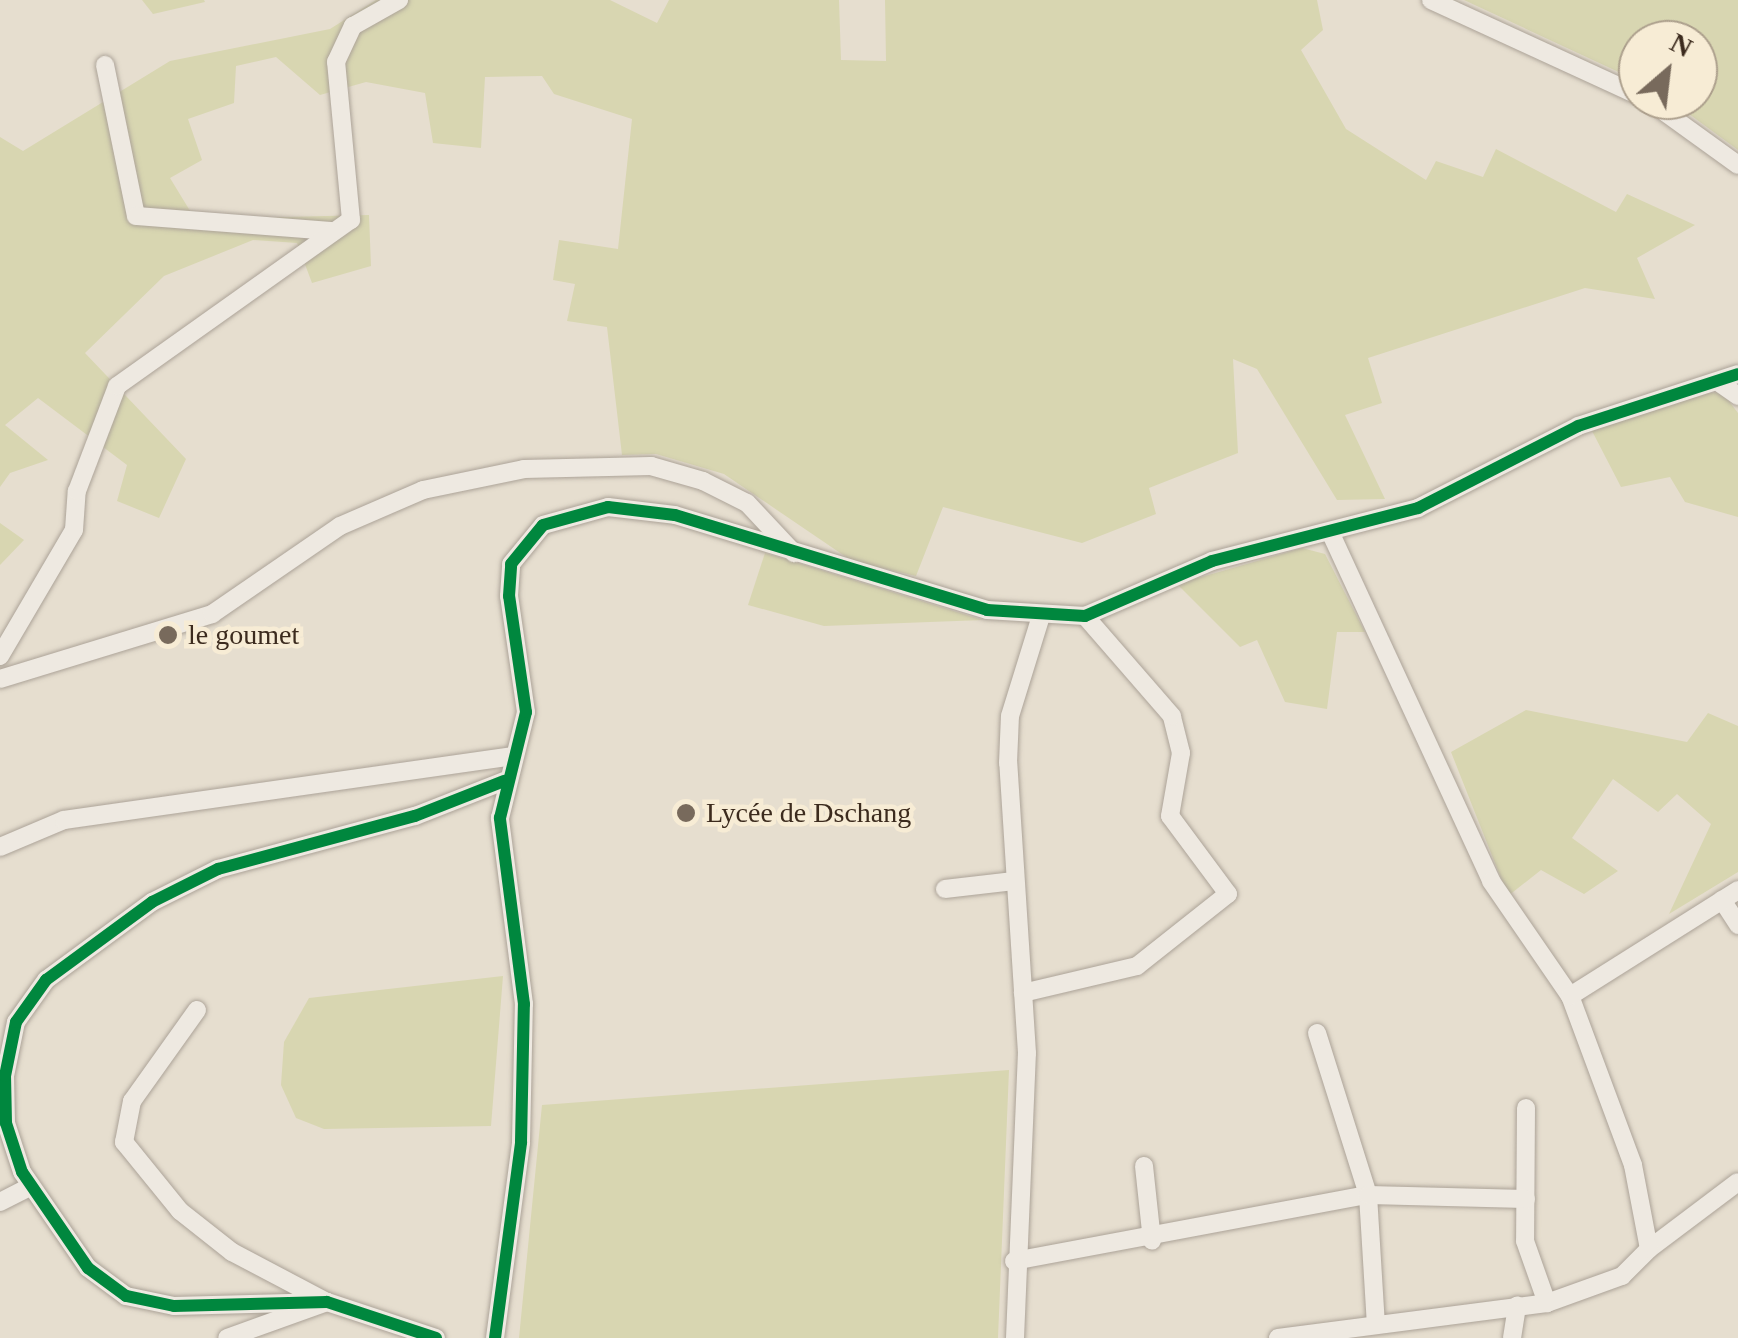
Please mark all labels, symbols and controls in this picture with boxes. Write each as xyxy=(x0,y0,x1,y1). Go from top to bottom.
north arrow xyxy=(1618,20,1718,120)
text: N xyxy=(1665,26,1698,63)
place label: le goumet xyxy=(188,618,299,652)
marker: le goumet xyxy=(157,624,179,646)
place label: Lycée de Dschang xyxy=(706,796,911,830)
marker: Lycée de Dschang xyxy=(675,802,697,824)

